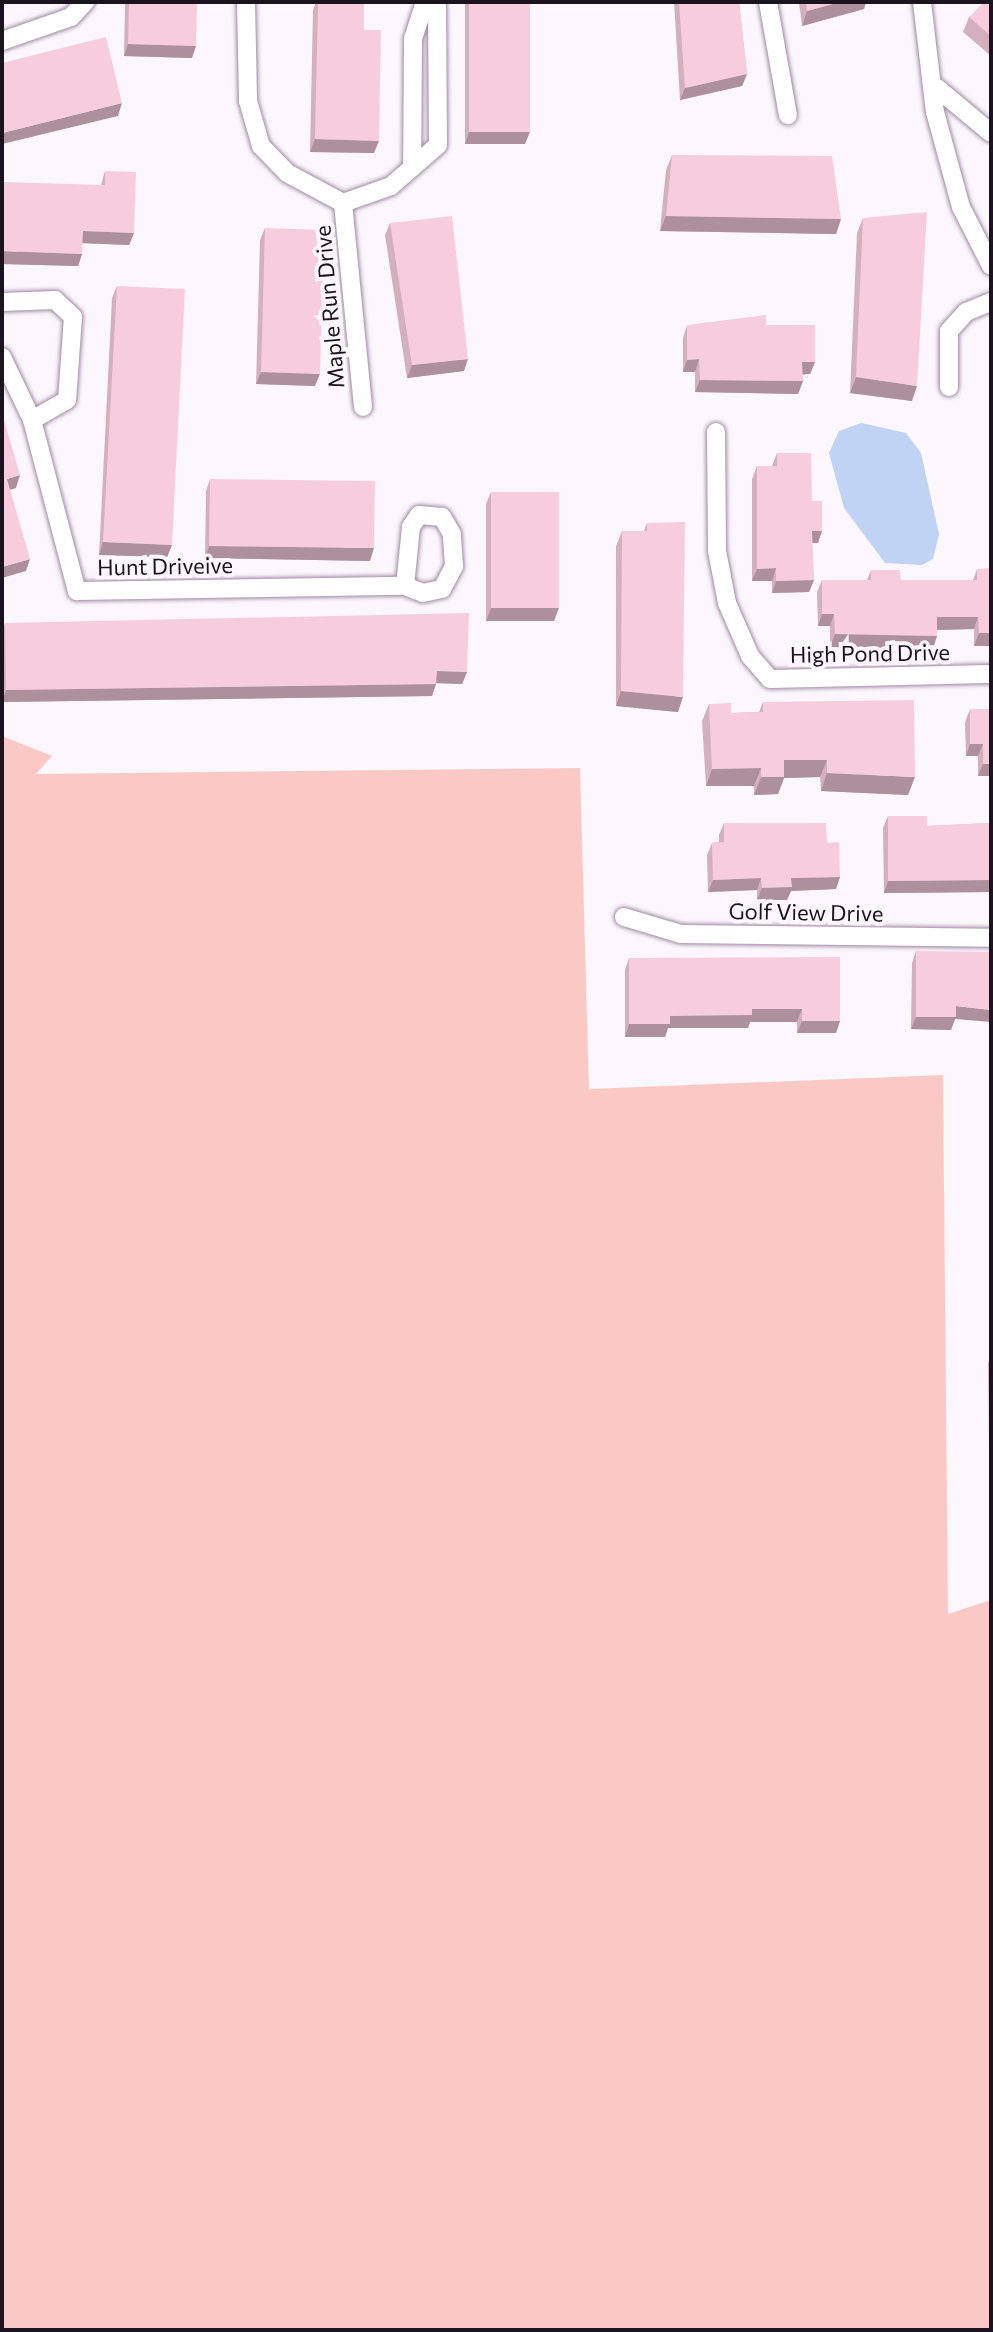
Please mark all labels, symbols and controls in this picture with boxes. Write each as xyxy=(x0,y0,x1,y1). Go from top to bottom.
street label: Maple Run Drive xyxy=(309,224,349,390)
street label: Hunt Driveive xyxy=(97,552,233,580)
street label: High Pond Drive xyxy=(790,638,950,668)
street label: Golf View Drive xyxy=(728,897,884,927)

